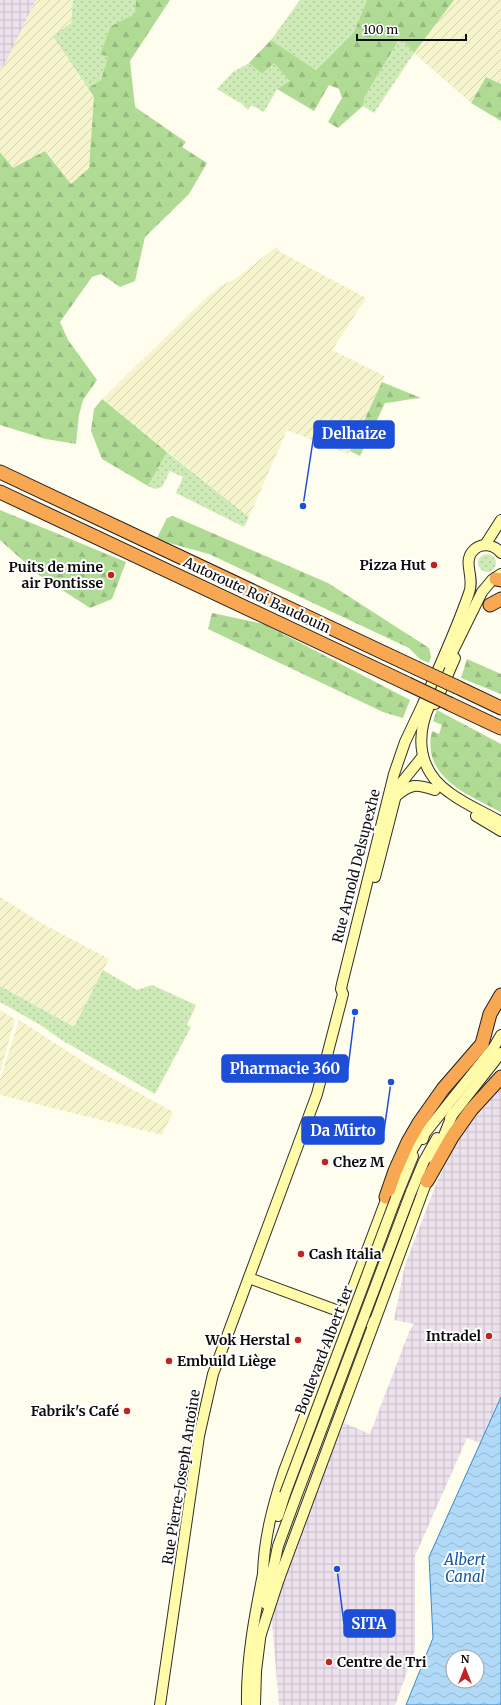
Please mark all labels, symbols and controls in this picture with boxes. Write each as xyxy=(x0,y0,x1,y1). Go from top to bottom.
scale bar xyxy=(357,16,466,42)
text: 100 m xyxy=(363,22,398,37)
callout: Delhaize xyxy=(314,421,394,448)
text: Delhaize xyxy=(322,424,386,443)
street label: Autoroute Roi Baudouin xyxy=(180,552,334,637)
place label: Pizza Hut xyxy=(359,556,426,574)
place label: Puits de mine air Pontisse xyxy=(9,558,103,592)
marker: Pizza Hut xyxy=(429,560,439,570)
marker: Puits de mine air Pontisse xyxy=(106,570,116,580)
street label: Rue Arnold Delsupexhe xyxy=(328,787,384,945)
callout: Pharmacie 360 xyxy=(222,1055,348,1082)
text: Pharmacie 360 xyxy=(230,1059,340,1078)
callout: Da Mirto xyxy=(302,1117,384,1144)
text: Da Mirto xyxy=(310,1121,376,1140)
place label: Chez M xyxy=(333,1153,385,1171)
marker: Chez M xyxy=(320,1157,330,1167)
place label: Cash Italia xyxy=(309,1245,382,1263)
marker: Cash Italia xyxy=(296,1249,306,1259)
street label: Boulevard Albert 1er xyxy=(291,1283,357,1417)
place label: Intradel xyxy=(426,1327,481,1345)
place label: Wok Herstal xyxy=(204,1331,290,1349)
marker: Intradel xyxy=(484,1331,494,1341)
marker: Wok Herstal xyxy=(293,1335,303,1345)
place label: Embuild Liège xyxy=(177,1352,277,1370)
marker: Embuild Liège xyxy=(164,1356,174,1366)
street label: Rue Pierre-Joseph Antoine xyxy=(158,1388,204,1566)
place label: Fabrik's Café xyxy=(31,1402,119,1420)
marker: Fabrik's Café xyxy=(122,1406,132,1416)
water label: Albert Canal xyxy=(443,1550,487,1586)
callout: SITA xyxy=(344,1610,395,1637)
text: SITA xyxy=(351,1614,387,1633)
north arrow xyxy=(445,1649,485,1689)
text: N xyxy=(461,1652,470,1666)
place label: Centre de Tri xyxy=(337,1653,427,1671)
marker: Centre de Tri xyxy=(324,1657,334,1667)

